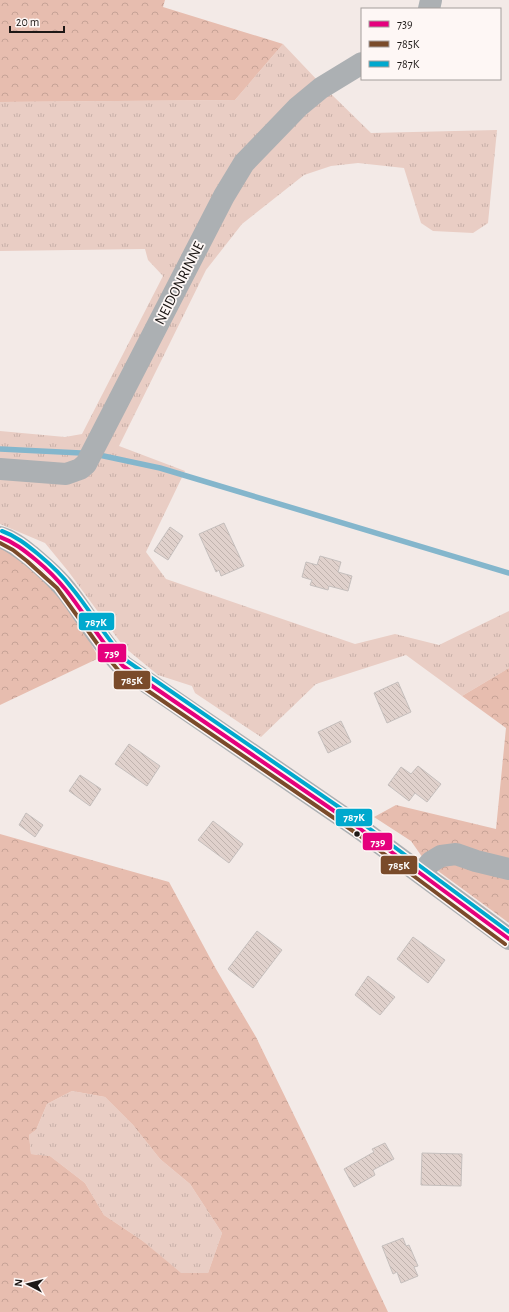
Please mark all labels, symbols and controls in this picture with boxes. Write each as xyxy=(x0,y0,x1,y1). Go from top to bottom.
scale bar xyxy=(10,8,64,34)
legend xyxy=(361,8,501,80)
text: 20 m xyxy=(16,16,39,28)
text: 739 xyxy=(397,18,413,30)
text: 785K xyxy=(397,38,420,50)
text: 787K xyxy=(397,58,420,70)
street label: NEIDONRINNE xyxy=(152,239,207,327)
line badge: 787K xyxy=(78,612,115,631)
text: 787K xyxy=(85,617,107,628)
line badge: 739 xyxy=(97,643,127,663)
text: 739 xyxy=(105,648,119,659)
line badge: 785K xyxy=(113,670,151,690)
text: 785K xyxy=(121,675,143,686)
line badge: 787K xyxy=(335,808,373,827)
text: 787K xyxy=(343,812,365,823)
unlabelled marker xyxy=(352,829,362,839)
line badge: 739 xyxy=(362,832,393,851)
text: 739 xyxy=(371,837,385,848)
line badge: 785K xyxy=(380,855,418,875)
text: 785K xyxy=(388,860,410,871)
north arrow xyxy=(8,1264,48,1304)
text: N xyxy=(13,1278,24,1287)

